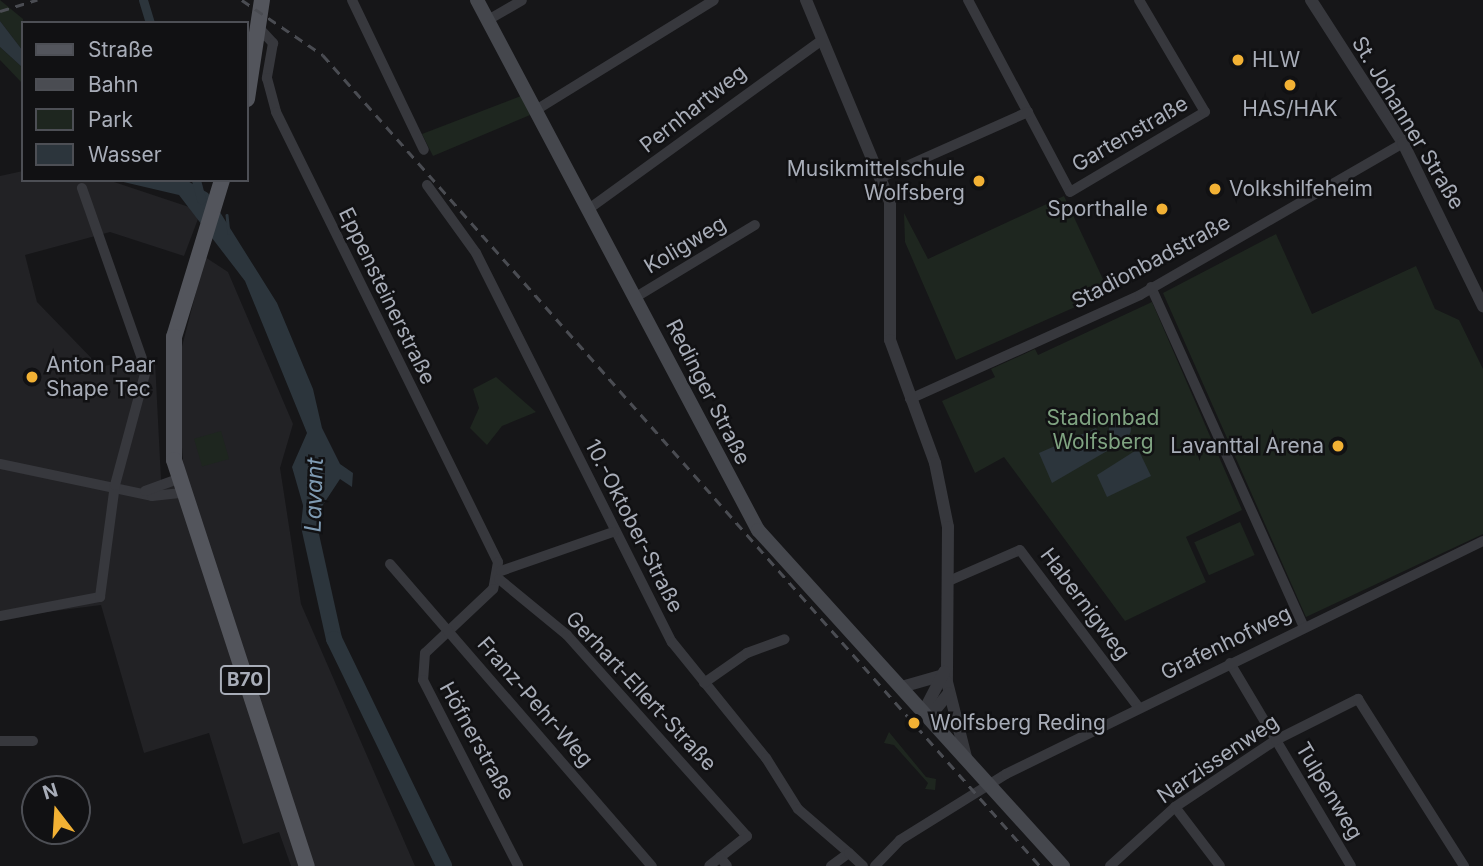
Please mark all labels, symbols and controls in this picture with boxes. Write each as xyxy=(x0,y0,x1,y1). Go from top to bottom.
legend xyxy=(21,21,248,182)
street label: St. Johanner Straße xyxy=(1346,32,1470,214)
text: Straße xyxy=(88,37,153,62)
place label: HLW xyxy=(1252,47,1300,73)
marker: HLW xyxy=(1230,52,1246,68)
street label: Pernhartweg xyxy=(635,60,751,158)
text: Bahn xyxy=(88,72,138,97)
marker: HAS/HAK xyxy=(1282,77,1298,93)
street label: Gartenstraße xyxy=(1067,91,1193,177)
place label: HAS/HAK xyxy=(1242,96,1338,122)
text: Park xyxy=(88,107,133,132)
text: Wasser xyxy=(88,142,162,167)
place label: Musikmittelschule Wolfsberg xyxy=(787,156,965,206)
marker: Musikmittelschule Wolfsberg xyxy=(971,173,987,189)
place label: Volkshilfeheim xyxy=(1229,176,1373,202)
marker: Volkshilfeheim xyxy=(1207,181,1223,197)
place label: Sporthalle xyxy=(1047,196,1148,222)
marker: Sporthalle xyxy=(1154,201,1170,217)
street label: Eppensteinerstraße xyxy=(333,204,441,388)
street label: Stadionbadstraße xyxy=(1068,210,1234,314)
street label: Koligweg xyxy=(640,211,730,279)
street label: Redinger Straße xyxy=(660,315,756,469)
place label: Anton Paar Shape Tec xyxy=(46,352,155,402)
marker: Anton Paar Shape Tec xyxy=(24,369,40,385)
park label: Stadionbad Wolfsberg xyxy=(1047,405,1159,455)
place label: Lavanttal Arena xyxy=(1170,433,1324,459)
street label: 10.-Oktober-Straße xyxy=(579,435,689,617)
marker: Lavanttal Arena xyxy=(1330,438,1346,454)
water label: Lavant xyxy=(299,457,329,533)
street label: Habernigweg xyxy=(1035,543,1135,665)
street label: Grafenhofweg xyxy=(1157,601,1295,685)
street label: Gerhart-Ellert-Straße xyxy=(560,606,722,776)
street label: Franz-Pehr-Weg xyxy=(472,632,598,772)
road number: B70 xyxy=(219,664,271,695)
street label: Höfnerstraße xyxy=(434,677,520,805)
street label: Narzissenweg xyxy=(1153,709,1283,809)
place label: Wolfsberg Reding xyxy=(930,710,1106,736)
marker: Wolfsberg Reding xyxy=(904,713,924,733)
street label: Tulpenweg xyxy=(1290,738,1368,844)
north arrow xyxy=(21,775,91,845)
text: N xyxy=(40,778,61,804)

